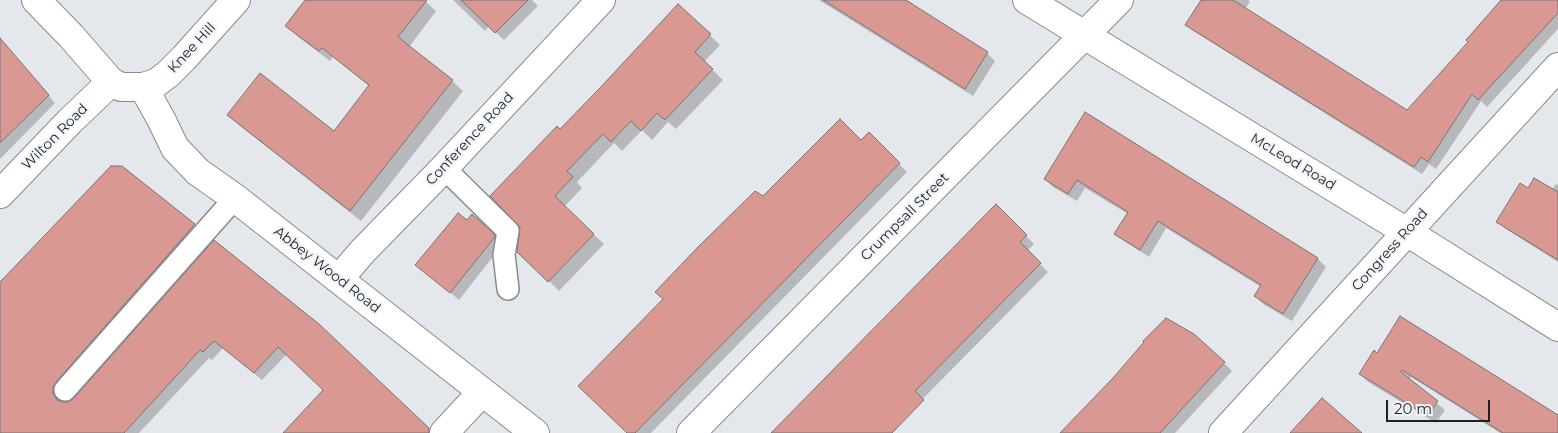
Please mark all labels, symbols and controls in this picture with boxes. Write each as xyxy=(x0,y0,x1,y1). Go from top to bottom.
street label: Knee Hill xyxy=(165,19,219,77)
street label: Conference Road xyxy=(423,89,517,189)
street label: Wilton Road xyxy=(18,100,92,174)
street label: McLeod Road xyxy=(1247,130,1339,194)
street label: Crumpsall Street xyxy=(857,169,953,265)
street label: Congress Road xyxy=(1349,205,1431,295)
street label: Abbey Wood Road xyxy=(270,223,384,317)
scale bar xyxy=(1388,390,1492,422)
text: 20 m xyxy=(1394,399,1432,418)

